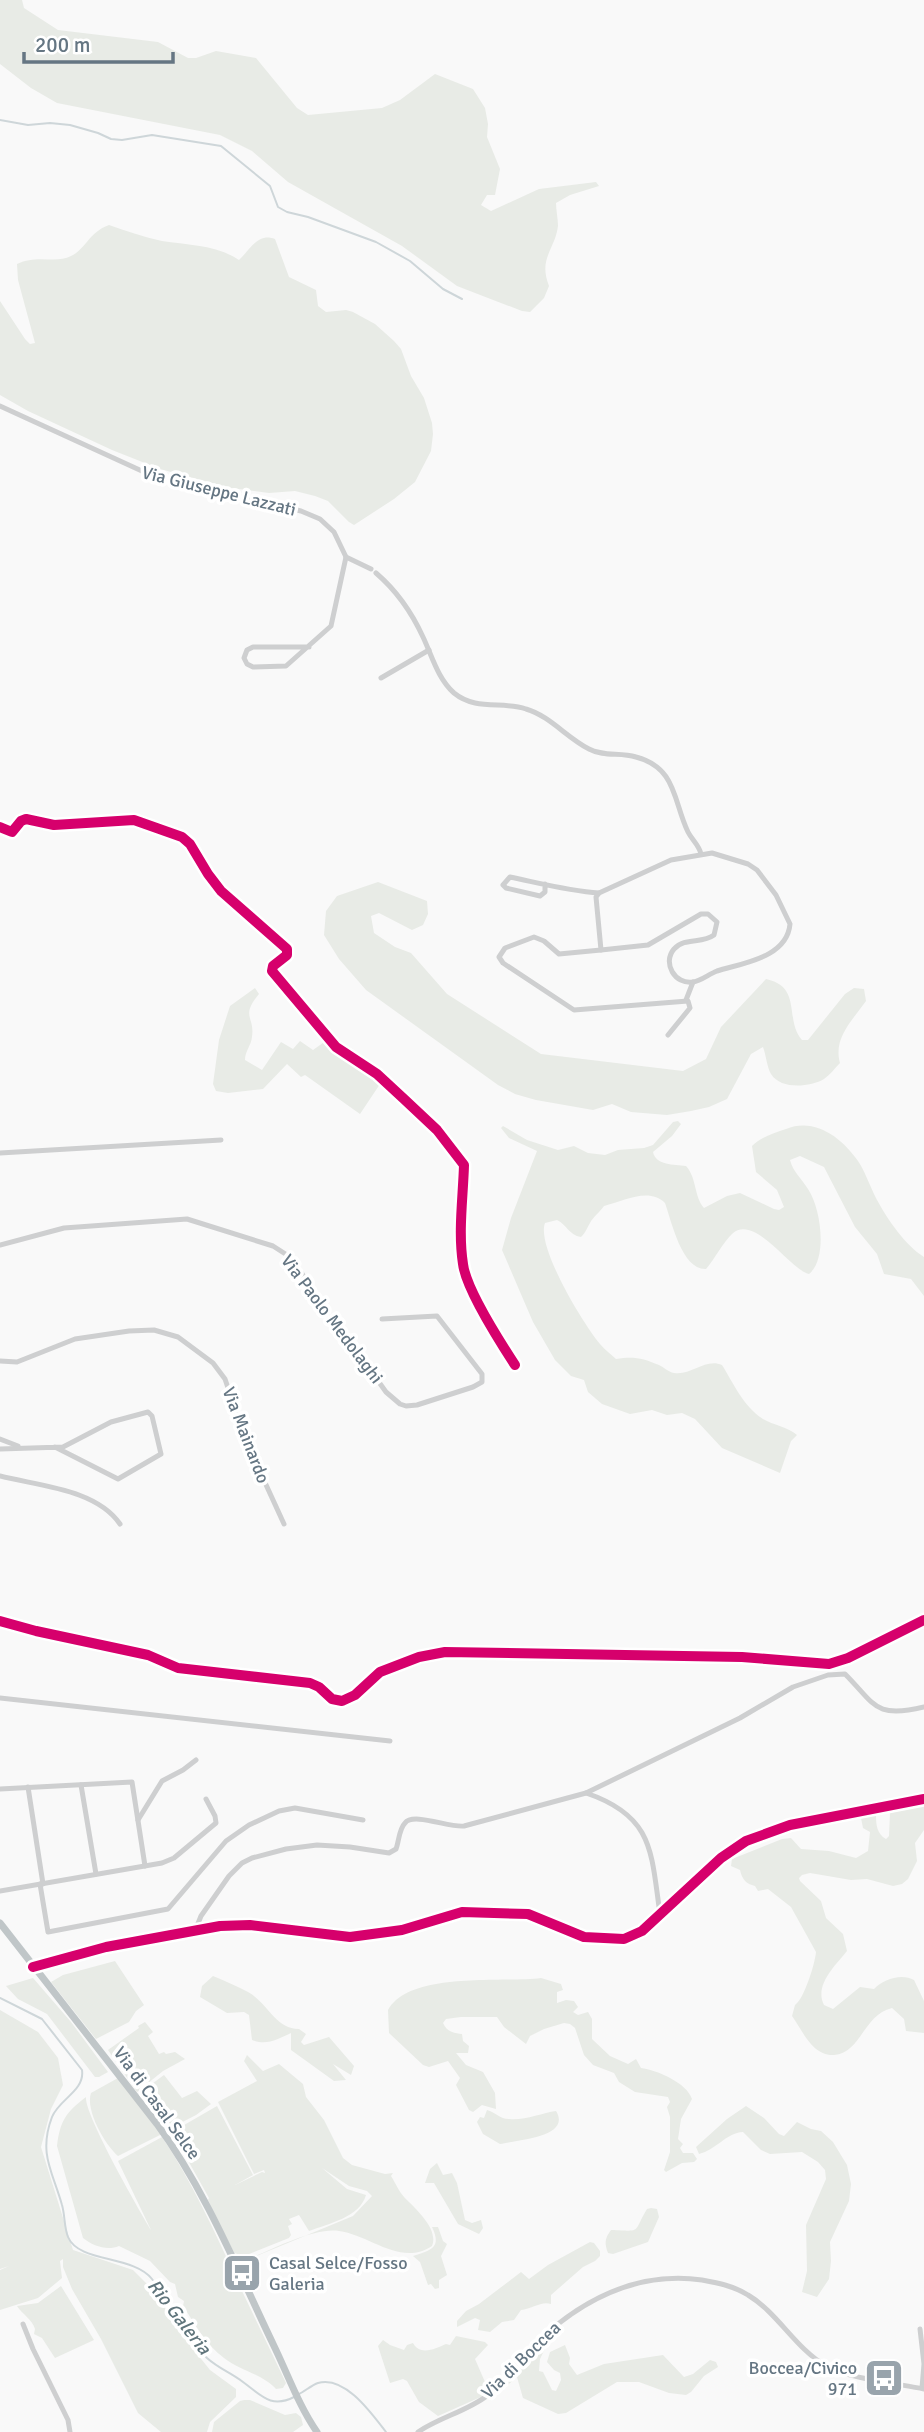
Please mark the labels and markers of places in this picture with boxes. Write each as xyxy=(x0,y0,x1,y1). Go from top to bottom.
bus stop icon: Casal Selce/Fosso Galeria xyxy=(221,2252,263,2294)
place label: Casal Selce/Fosso Galeria xyxy=(269,2252,408,2295)
place label: Boccea/Civico 971 xyxy=(749,2357,857,2400)
bus stop icon: Boccea/Civico 971 xyxy=(863,2357,905,2399)

